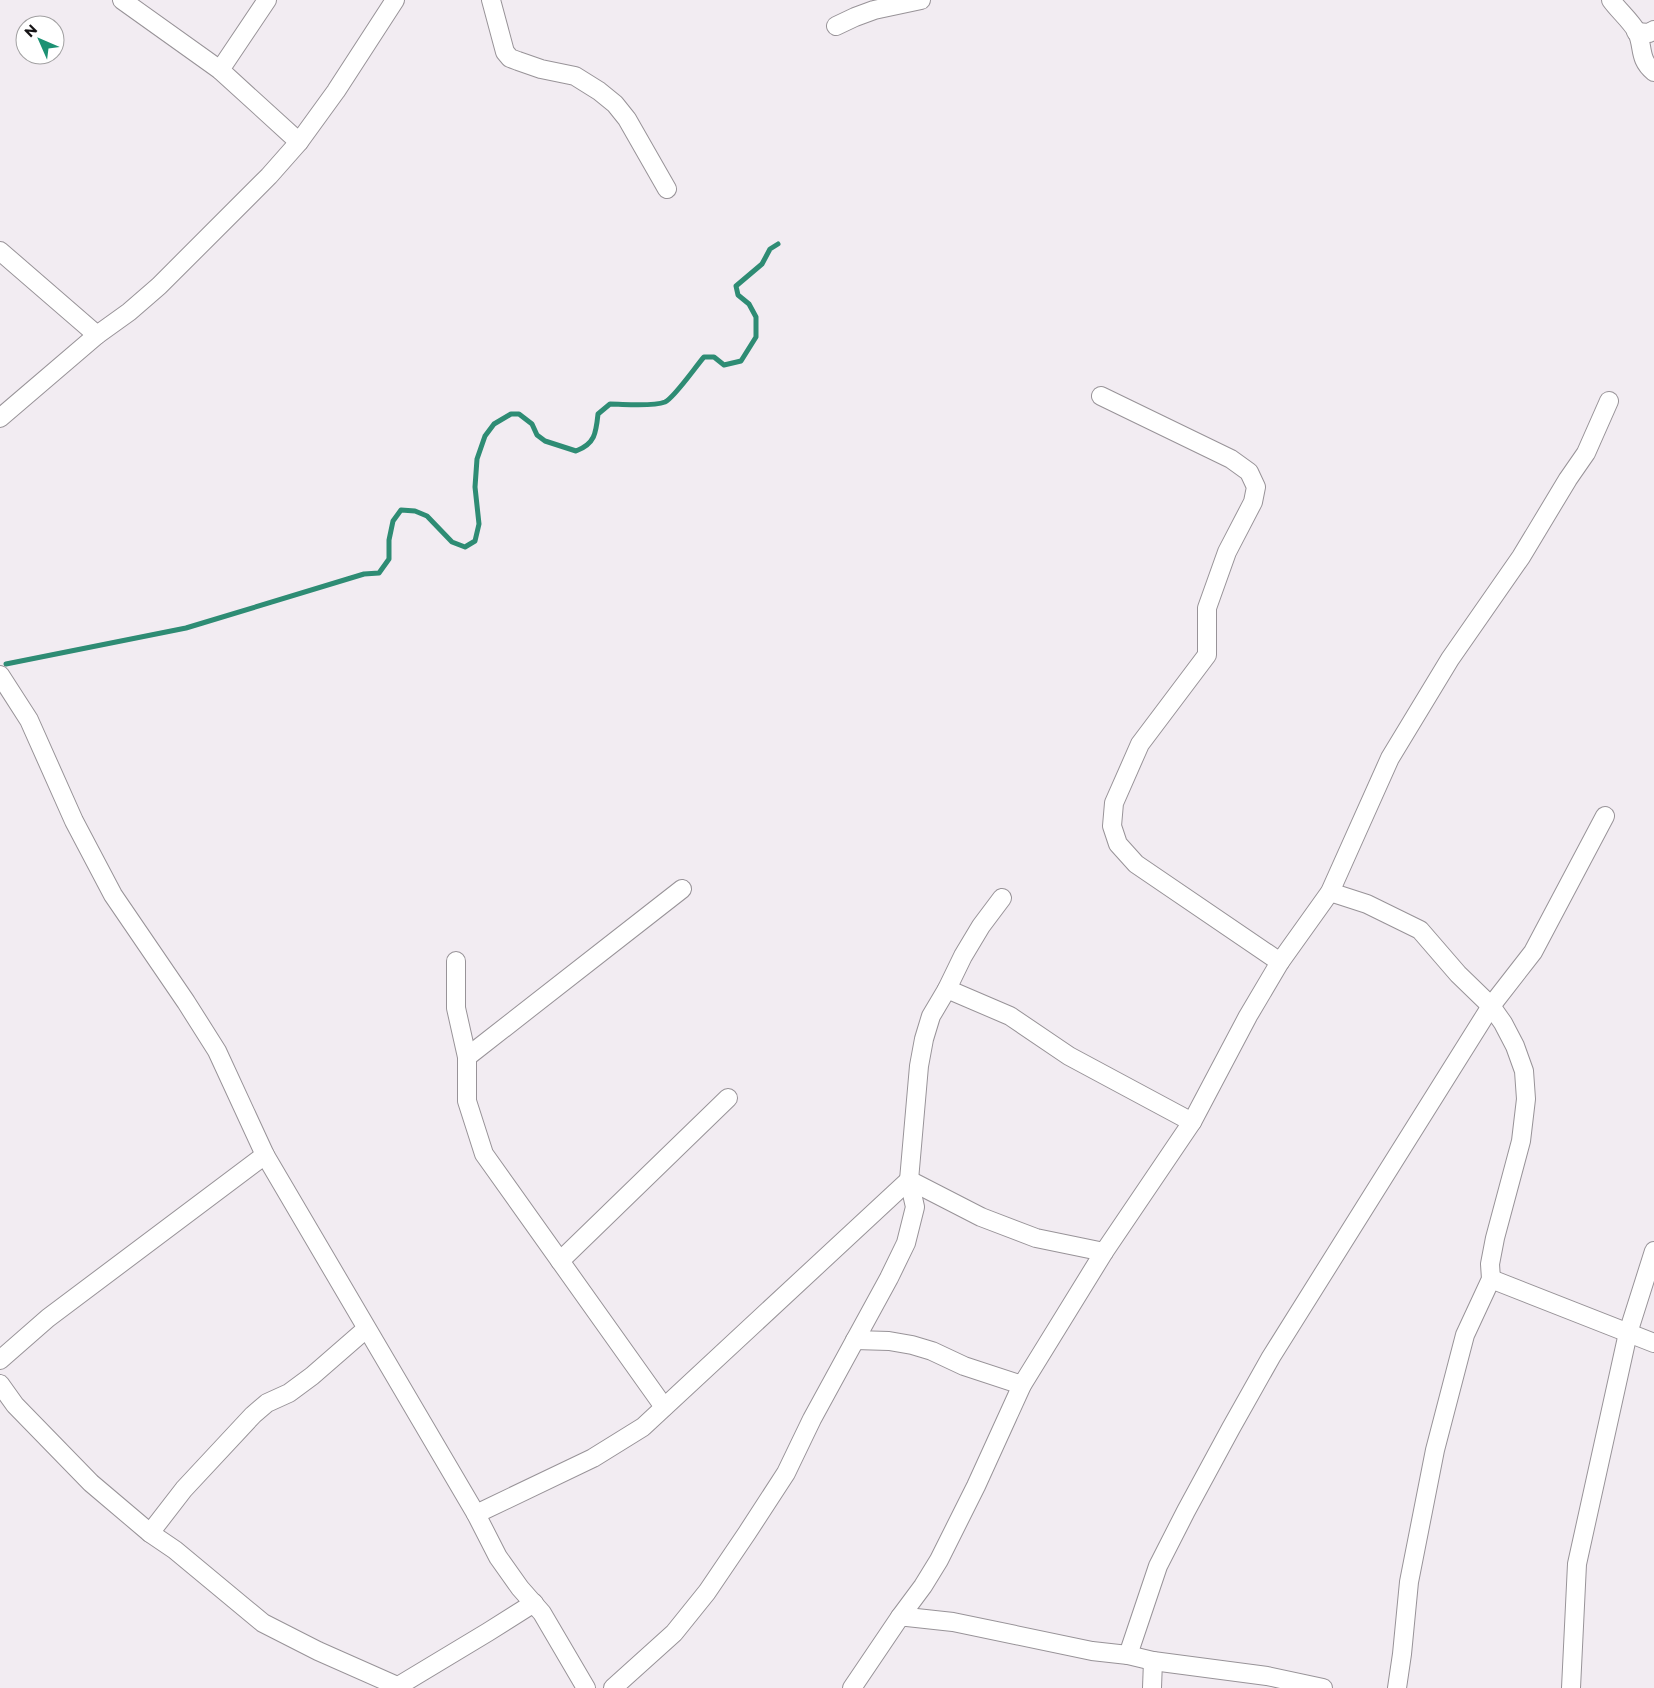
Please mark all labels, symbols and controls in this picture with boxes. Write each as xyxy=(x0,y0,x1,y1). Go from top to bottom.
north arrow xyxy=(15,15,65,65)
text: N xyxy=(20,20,41,41)

